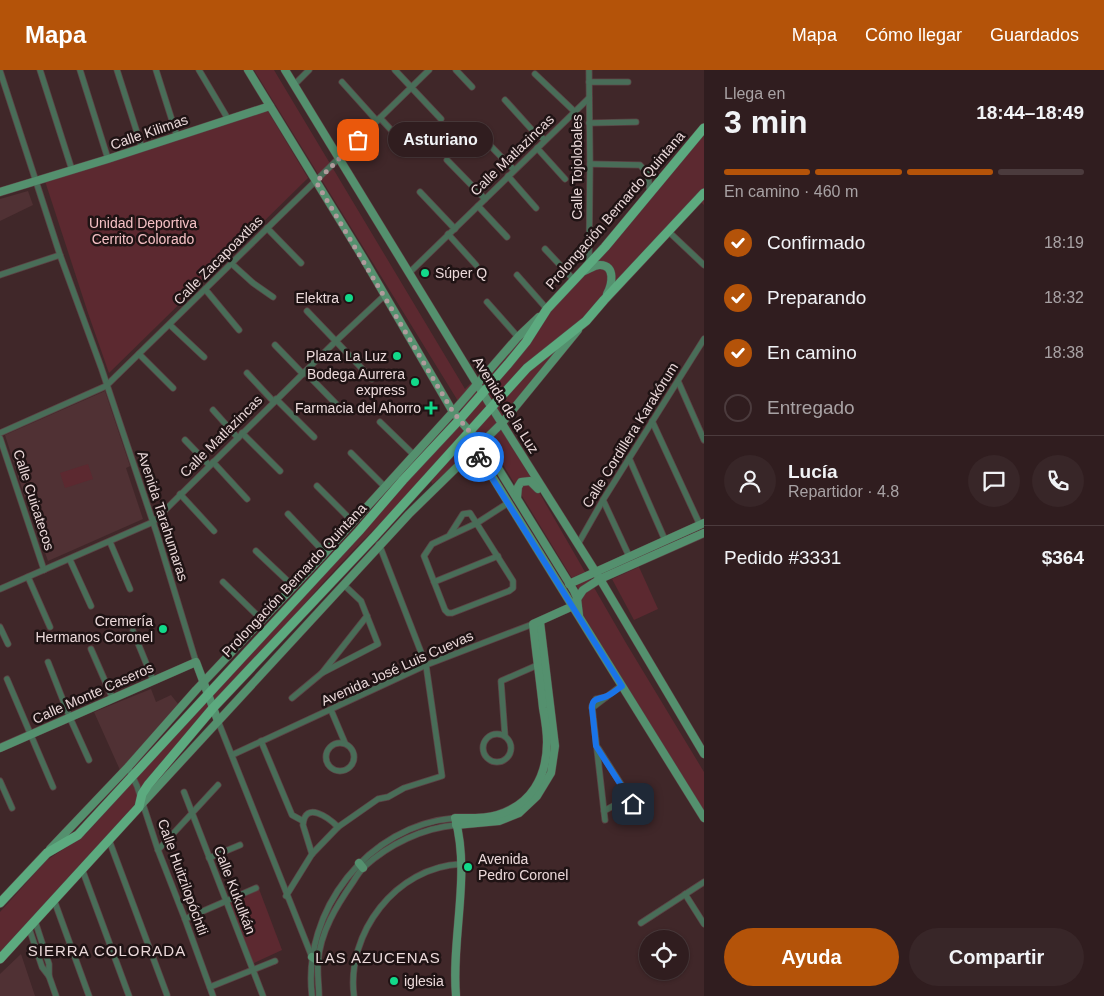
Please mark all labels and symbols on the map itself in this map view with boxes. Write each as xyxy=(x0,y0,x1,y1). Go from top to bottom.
street label: Calle Kilimas xyxy=(108,111,190,153)
street label: Calle Matlazincas xyxy=(467,111,557,199)
street label: Calle Tojolobales xyxy=(569,114,585,220)
pin xyxy=(337,119,379,161)
callout: Asturiano xyxy=(388,122,493,158)
street label: Prolongación Bernardo Quintana xyxy=(542,128,688,292)
street label: Calle Zacapoaxtlas xyxy=(170,212,266,308)
park label: Unidad Deportiva Cerrito Colorado xyxy=(89,215,197,247)
place label: Súper Q xyxy=(435,265,487,281)
marker: Súper Q xyxy=(419,267,431,279)
place label: Elektra xyxy=(295,290,339,306)
marker: Elektra xyxy=(343,292,355,304)
place label: Plaza La Luz xyxy=(306,348,387,364)
marker: Plaza La Luz xyxy=(391,350,403,362)
street label: Avenida de la Luz xyxy=(470,354,542,456)
street label: Calle Cordillera Karakórum xyxy=(579,359,681,511)
place label: Bodega Aurrera express xyxy=(307,366,405,398)
marker: Bodega Aurrera express xyxy=(409,376,421,388)
street label: Calle Matlazincas xyxy=(177,392,265,480)
place label: Farmacia del Ahorro xyxy=(295,400,421,416)
marker: Farmacia del Ahorro xyxy=(425,402,437,414)
courier xyxy=(454,432,504,482)
street label: Calle Cuicatecos xyxy=(10,448,58,552)
street label: Avenida Tarahumaras xyxy=(134,449,192,583)
street label: Prolongación Bernardo Quintana xyxy=(219,500,370,660)
place label: Cremería Hermanos Coronel xyxy=(36,613,153,645)
marker: Cremería Hermanos Coronel xyxy=(157,623,169,635)
street label: Avenida José Luis Cuevas xyxy=(318,627,476,709)
street label: Calle Monte Caseros xyxy=(30,659,156,727)
pin xyxy=(612,783,654,825)
street label: Calle Huitzilopóchtli xyxy=(155,817,211,937)
street label: Calle Kukulkán xyxy=(211,844,259,936)
place label: Avenida Pedro Coronel xyxy=(478,851,568,883)
marker: Avenida Pedro Coronel xyxy=(462,861,474,873)
district label: SIERRA COLORADA xyxy=(28,942,186,959)
district label: LAS AZUCENAS xyxy=(315,949,441,966)
place label: iglesia xyxy=(404,973,444,989)
marker: iglesia xyxy=(388,975,400,987)

